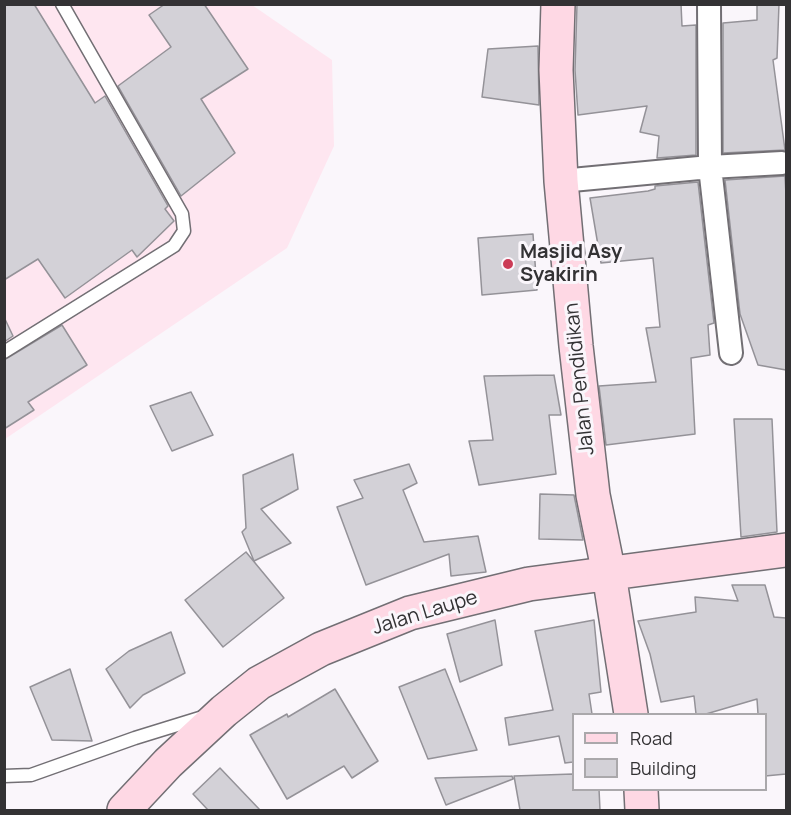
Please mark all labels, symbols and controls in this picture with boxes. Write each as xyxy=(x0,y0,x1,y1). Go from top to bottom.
place label: Masjid Asy Syakirin xyxy=(520,240,622,287)
marker: Masjid Asy Syakirin xyxy=(501,257,515,271)
street label: Jalan Pendidikan xyxy=(560,302,600,456)
street label: Jalan Laupe xyxy=(369,586,481,640)
legend xyxy=(572,713,767,791)
text: Road xyxy=(630,726,673,750)
text: Building xyxy=(630,756,696,780)

